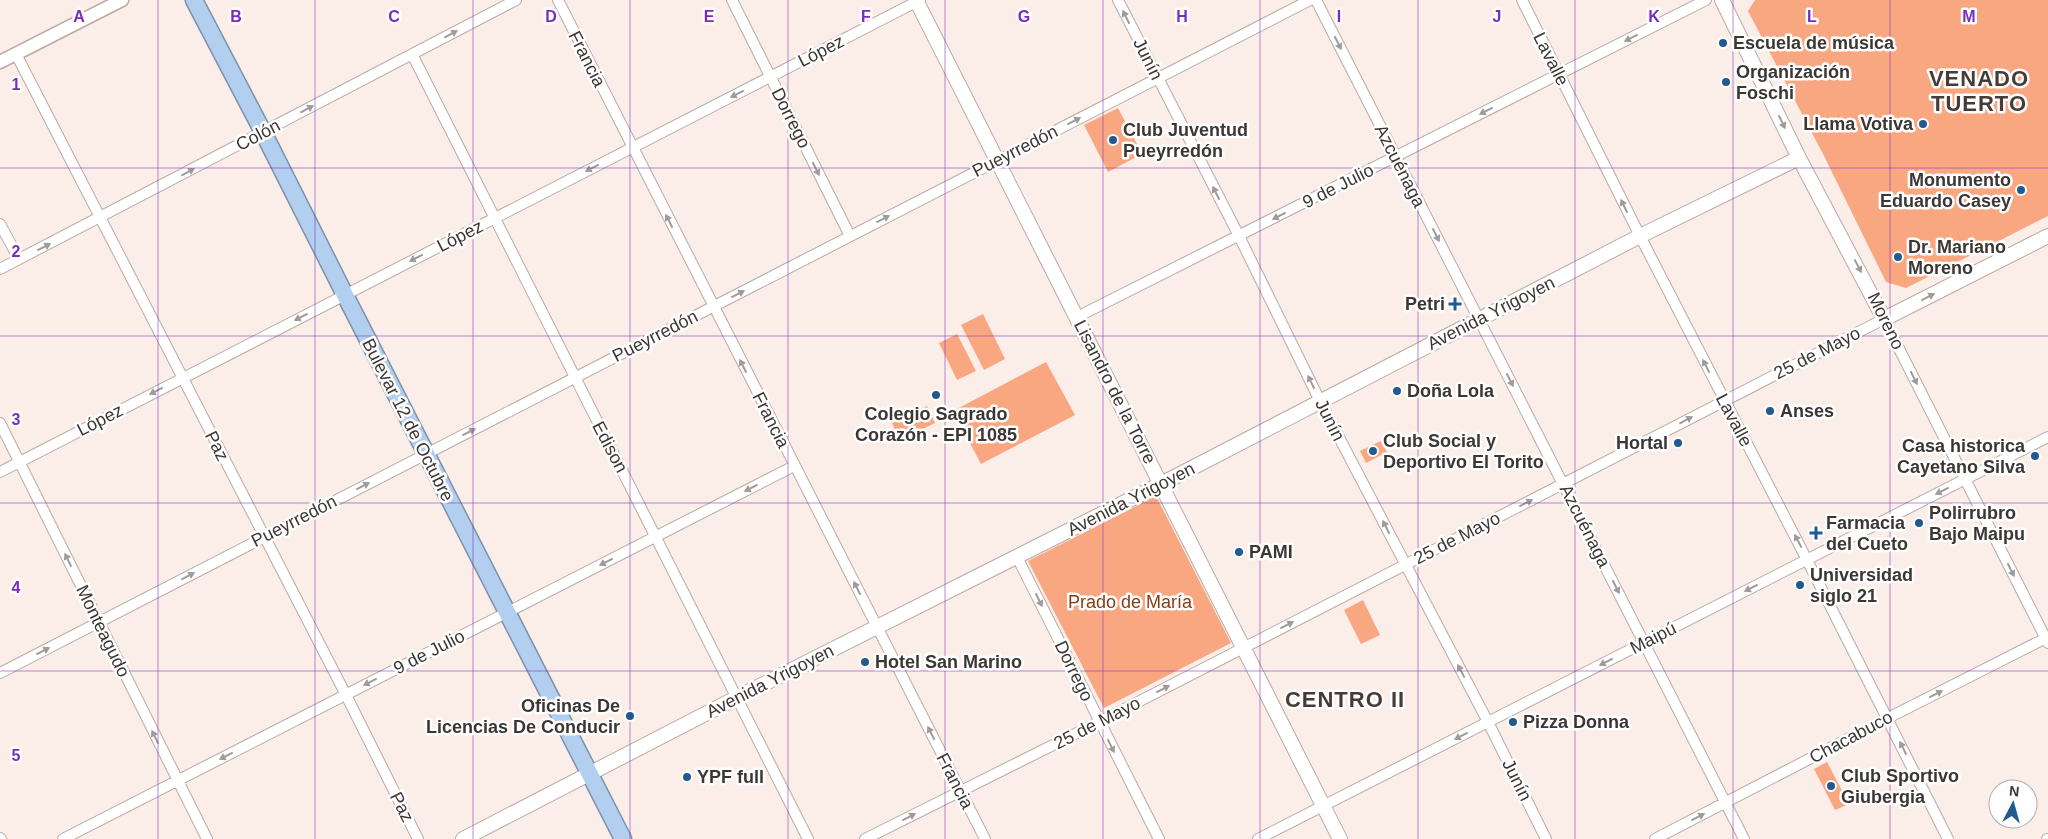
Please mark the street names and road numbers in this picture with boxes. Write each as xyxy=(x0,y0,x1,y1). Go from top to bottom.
street label: Francia xyxy=(564,28,610,91)
street label: Lavalle xyxy=(1529,29,1573,89)
street label: López xyxy=(795,31,847,71)
street label: Junín xyxy=(1129,35,1167,83)
street label: Dorrego xyxy=(767,84,815,152)
street label: Colón xyxy=(233,115,283,155)
street label: Pueyrredón xyxy=(969,121,1061,181)
street label: Azcuénaga xyxy=(1371,121,1430,212)
street label: 9 de Julio xyxy=(1299,160,1377,212)
street label: López xyxy=(434,216,486,256)
street label: Avenida Yrigoyen xyxy=(1424,272,1558,354)
street label: Moreno xyxy=(1864,289,1908,353)
street label: Pueyrredón xyxy=(609,306,701,366)
street label: Lisandro de la Torre xyxy=(1070,317,1160,467)
street label: 25 de Mayo xyxy=(1771,323,1863,383)
street label: Bulevar 12 de Octubre xyxy=(358,335,458,505)
street label: Francia xyxy=(748,389,794,452)
street label: Lavalle xyxy=(1712,390,1756,450)
street label: Junín xyxy=(1311,396,1349,444)
street label: López xyxy=(74,400,126,440)
street label: Edison xyxy=(588,418,632,476)
street label: Paz xyxy=(201,428,233,464)
street label: Avenida Yrigoyen xyxy=(1064,458,1198,540)
street label: Azcuénaga xyxy=(1556,481,1615,572)
street label: Pueyrredón xyxy=(248,491,340,551)
street label: 25 de Mayo xyxy=(1411,508,1503,568)
street label: Monteagudo xyxy=(72,582,134,680)
street label: Maipú xyxy=(1627,618,1679,658)
street label: 9 de Julio xyxy=(390,626,468,678)
street label: Dorrego xyxy=(1051,637,1097,705)
street label: Avenida Yrigoyen xyxy=(703,640,837,722)
street label: 25 de Mayo xyxy=(1051,693,1143,753)
street label: Chacabuco xyxy=(1806,707,1896,767)
street label: Francia xyxy=(932,750,978,813)
street label: Junín xyxy=(1498,756,1536,804)
street label: Paz xyxy=(386,789,418,825)

